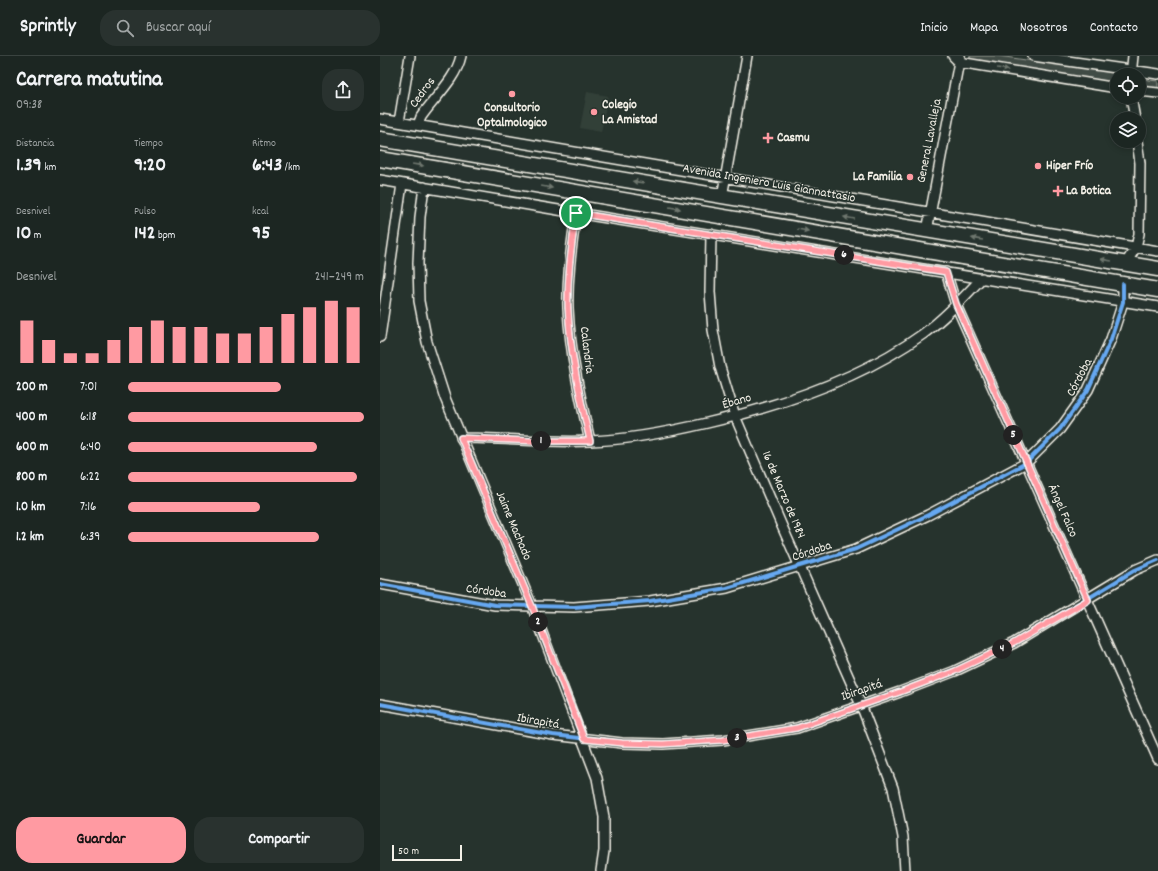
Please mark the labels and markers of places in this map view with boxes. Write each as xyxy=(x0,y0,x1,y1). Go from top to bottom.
marker: Consultorio Optalmologico xyxy=(507,89,517,99)
place label: Colegio La Amistad xyxy=(602,96,657,130)
place label: Consultorio Optalmologico xyxy=(477,99,547,133)
marker: Colegio La Amistad xyxy=(589,107,599,117)
place label: Casmu xyxy=(777,129,810,148)
marker: Casmu xyxy=(762,132,774,144)
place label: Hiper Frío xyxy=(1046,157,1094,176)
marker: Hiper Frío xyxy=(1033,161,1043,171)
place label: La Familia xyxy=(853,168,903,187)
marker: La Familia xyxy=(905,172,915,182)
place label: La Botica xyxy=(1066,182,1112,201)
marker: La Botica xyxy=(1053,186,1063,196)
pin xyxy=(559,196,593,230)
pin: 6 xyxy=(834,245,854,265)
pin: 5 xyxy=(1003,425,1023,445)
pin: 1 xyxy=(531,431,551,451)
pin: 2 xyxy=(528,612,548,632)
pin: 4 xyxy=(992,639,1012,659)
pin: 3 xyxy=(727,728,747,748)

